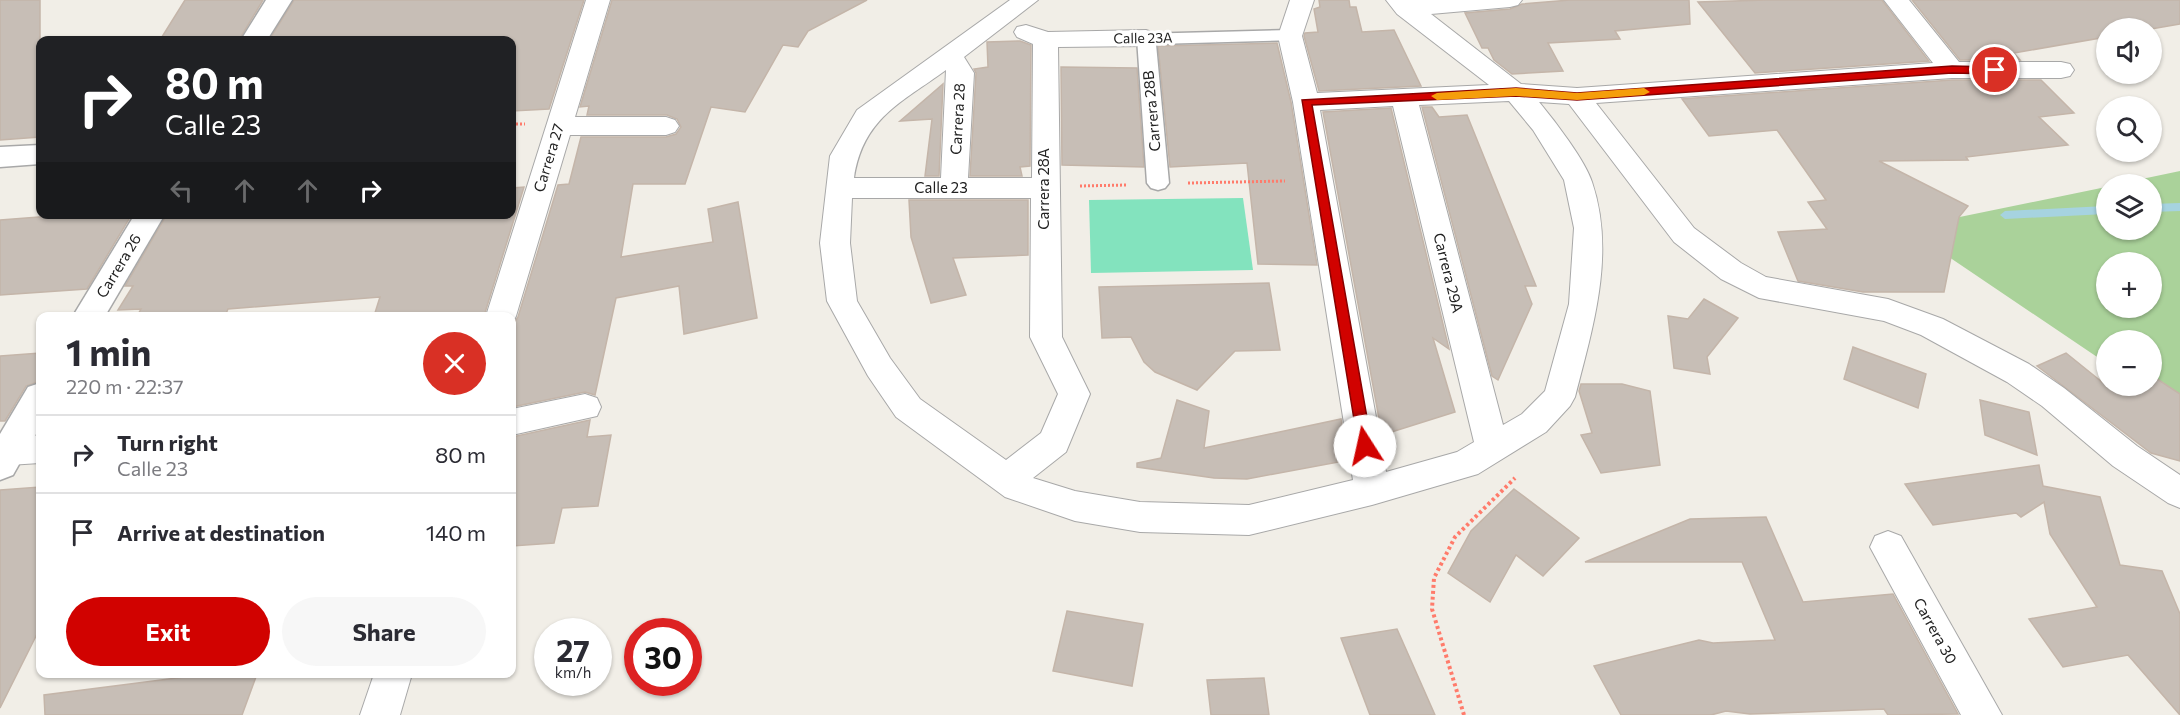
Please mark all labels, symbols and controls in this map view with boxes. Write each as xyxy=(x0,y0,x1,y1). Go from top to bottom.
map controls xyxy=(2096,18,2162,396)
button: sound xyxy=(2096,18,2162,84)
street label: Calle 23A xyxy=(1113,28,1173,47)
pin xyxy=(1969,44,2020,95)
icon: arrive xyxy=(1978,53,2011,86)
text: 80 m xyxy=(165,56,264,108)
icon: right xyxy=(66,60,144,138)
street label: Carrera 28B xyxy=(1138,69,1164,152)
street label: Carrera 28 xyxy=(946,83,968,155)
button: search xyxy=(2096,96,2162,162)
text: Calle 23 xyxy=(165,108,261,141)
street label: Carrera 27 xyxy=(529,121,567,194)
street label: Carrera 28A xyxy=(1034,148,1052,230)
icon: left xyxy=(165,174,198,207)
icon: ahead xyxy=(228,174,261,207)
icon: ahead xyxy=(291,174,324,207)
icon: right xyxy=(354,174,387,207)
button: layers xyxy=(2096,174,2162,240)
street label: Calle 23 xyxy=(914,178,968,196)
street label: Carrera 26 xyxy=(92,230,144,301)
street label: Carrera 29A xyxy=(1430,231,1468,315)
button: + xyxy=(2096,252,2162,318)
text: 1 min xyxy=(66,329,151,373)
button: − xyxy=(2096,330,2162,396)
button: close xyxy=(423,332,486,395)
text: 220 m · 22:37 xyxy=(66,374,184,398)
position arrow xyxy=(1333,414,1397,478)
text: Turn right xyxy=(117,429,218,456)
icon: right xyxy=(66,438,99,471)
text: 80 m xyxy=(435,441,486,468)
text: Calle 23 xyxy=(117,456,188,480)
icon: arrive xyxy=(66,516,99,549)
text: Arrive at destination xyxy=(117,519,325,546)
text: 140 m xyxy=(426,519,486,546)
street label: Carrera 30 xyxy=(1910,594,1961,667)
button: Exit xyxy=(66,597,270,666)
button: Share xyxy=(282,597,486,666)
speed limit sign: 30 xyxy=(624,618,702,696)
text: 27 xyxy=(556,631,590,668)
text: km/h xyxy=(555,663,591,681)

